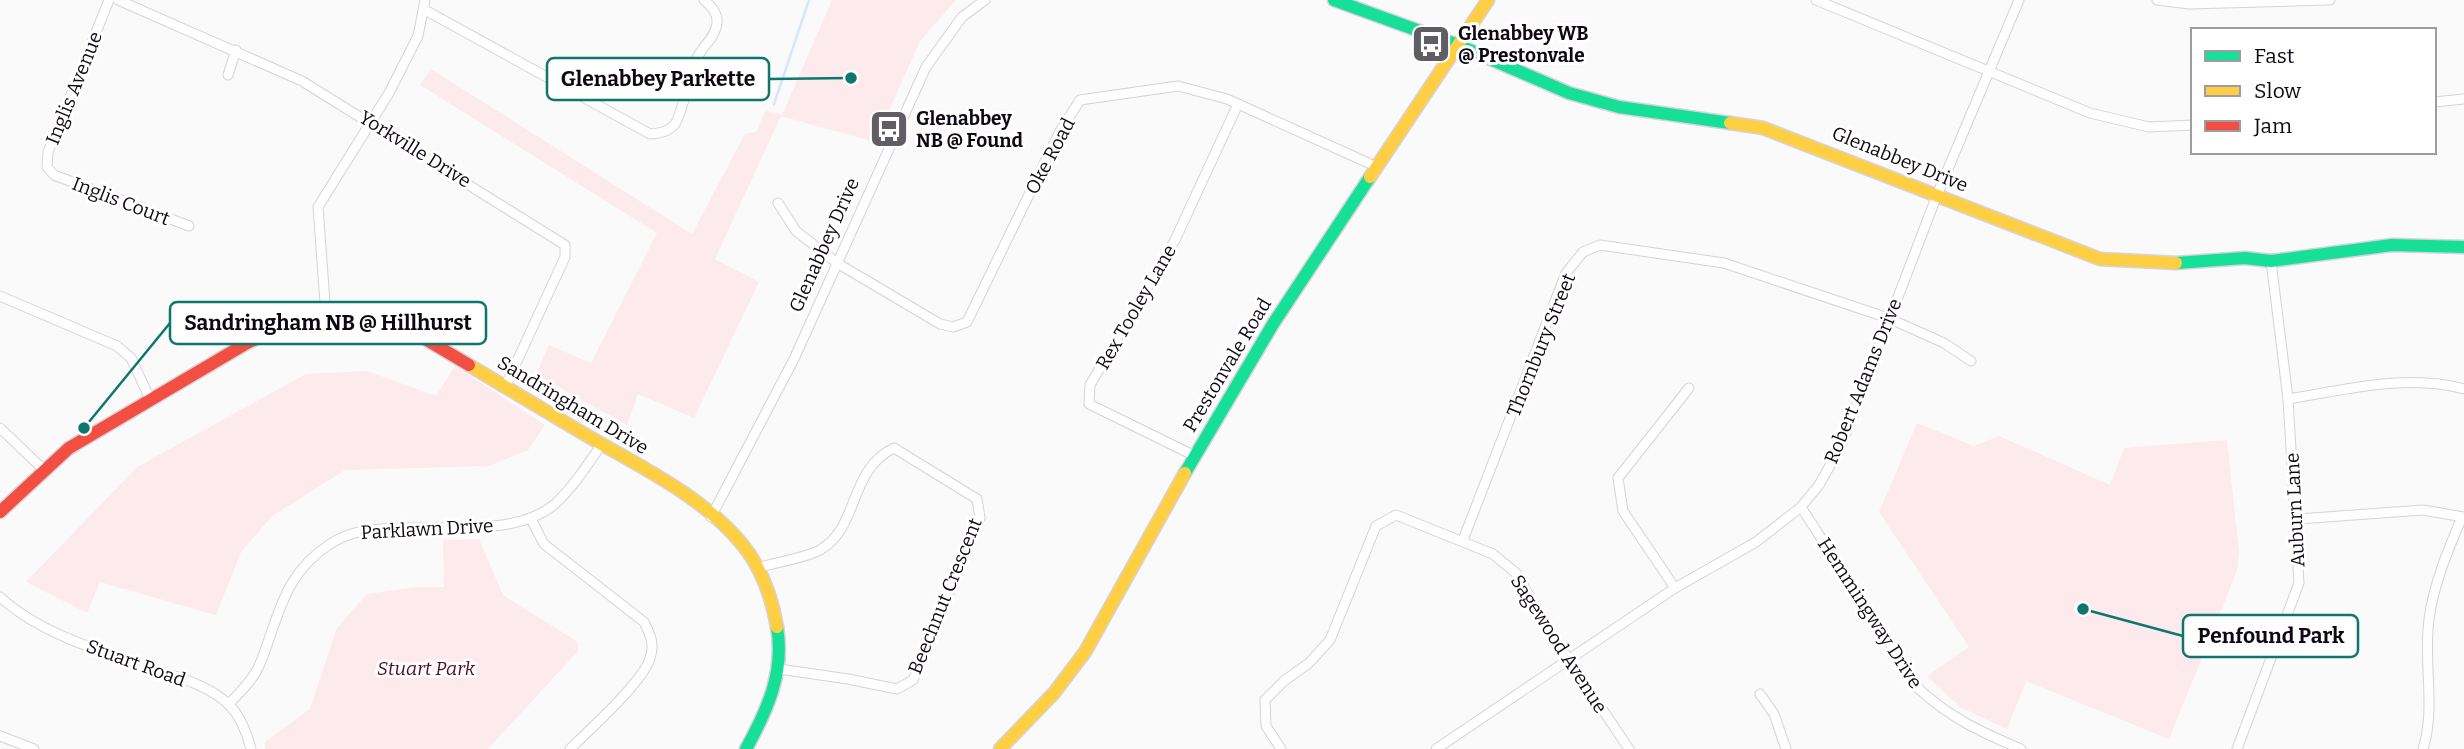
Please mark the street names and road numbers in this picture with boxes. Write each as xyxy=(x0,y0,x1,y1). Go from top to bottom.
street label: Inglis Avenue xyxy=(41,28,107,148)
street label: Yorkville Drive xyxy=(355,105,475,193)
street label: Oke Road xyxy=(1020,114,1080,198)
street label: Glenabbey Drive xyxy=(1829,121,1971,197)
street label: Inglis Court xyxy=(69,172,173,230)
street label: Glenabbey Drive xyxy=(784,174,864,316)
street label: Rex Tooley Lane xyxy=(1091,240,1181,374)
street label: Thornbury Street xyxy=(1502,270,1580,420)
street label: Prestonvale Road xyxy=(1178,294,1276,436)
street label: Robert Adams Drive xyxy=(1819,295,1907,467)
street label: Sandringham Drive xyxy=(493,351,653,459)
street label: Auburn Lane xyxy=(2281,452,2309,568)
street label: Parklawn Drive xyxy=(360,514,494,544)
street label: Beechnut Crescent xyxy=(903,514,987,677)
street label: Hemmingway Drive xyxy=(1813,533,1927,693)
street label: Sagewood Avenue xyxy=(1506,571,1612,717)
street label: Stuart Road xyxy=(83,634,189,692)

